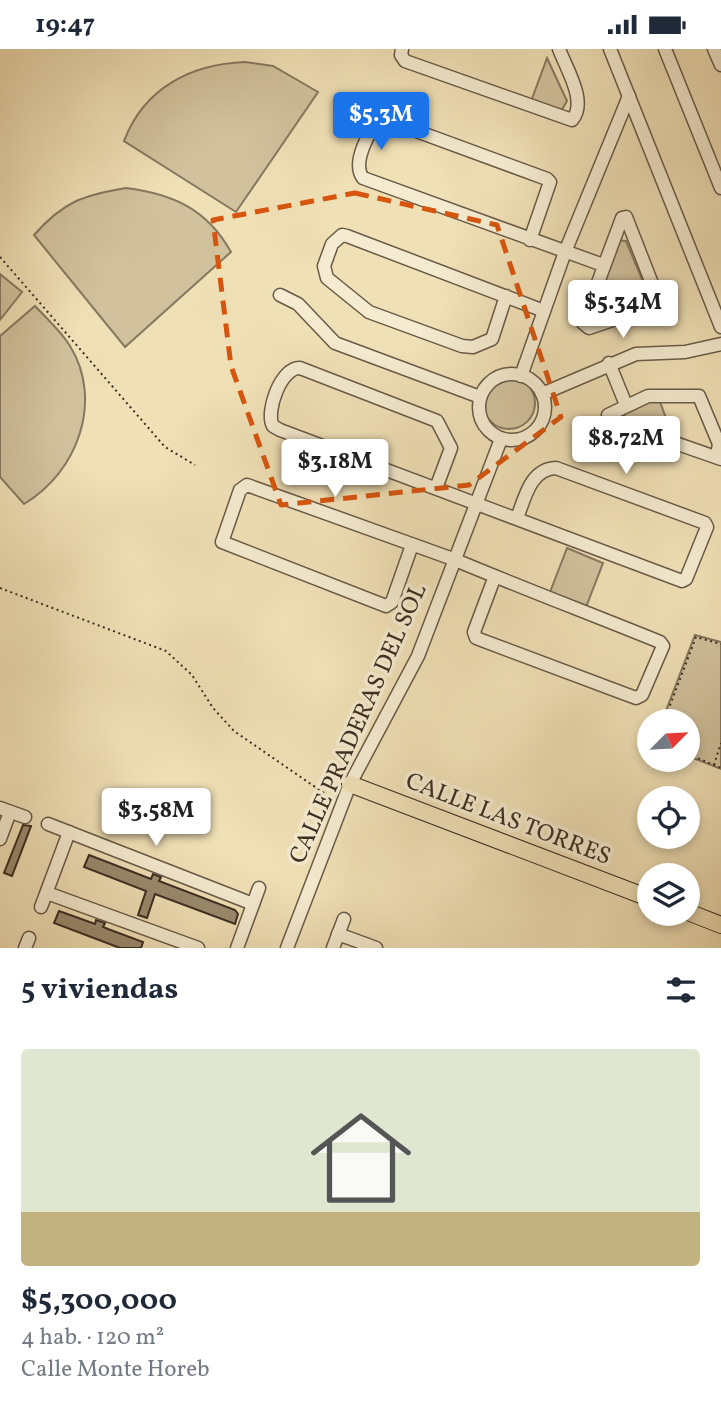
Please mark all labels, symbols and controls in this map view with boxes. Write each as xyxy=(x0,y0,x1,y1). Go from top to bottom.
text: 19:47 xyxy=(35,7,95,43)
pin: $5.3M xyxy=(332,92,430,152)
text: $5.3M xyxy=(349,99,413,131)
pin: $5.34M xyxy=(566,281,680,340)
text: $5.34M xyxy=(584,287,662,319)
pin: $8.72M xyxy=(569,417,683,476)
text: $8.72M xyxy=(588,423,664,455)
pin: $3.18M xyxy=(278,440,392,499)
text: $3.18M xyxy=(297,446,373,478)
street label: CALLE PRADERAS DEL SOL xyxy=(282,579,436,869)
north arrow xyxy=(637,709,700,772)
map controls xyxy=(637,709,700,926)
street label: CALLE LAS TORRES xyxy=(400,765,616,875)
button: locate xyxy=(637,786,700,849)
pin: $3.58M xyxy=(99,789,213,848)
text: $3.58M xyxy=(118,795,194,827)
button: layers xyxy=(637,863,700,926)
text: 5 viviendas xyxy=(21,969,178,1011)
icon: filters xyxy=(662,971,700,1009)
icon: home xyxy=(298,1095,424,1221)
text: $5,300,000 xyxy=(21,1280,177,1322)
text: 4 hab. · 120 m² xyxy=(21,1322,164,1354)
text: Calle Monte Horeb xyxy=(21,1354,210,1386)

